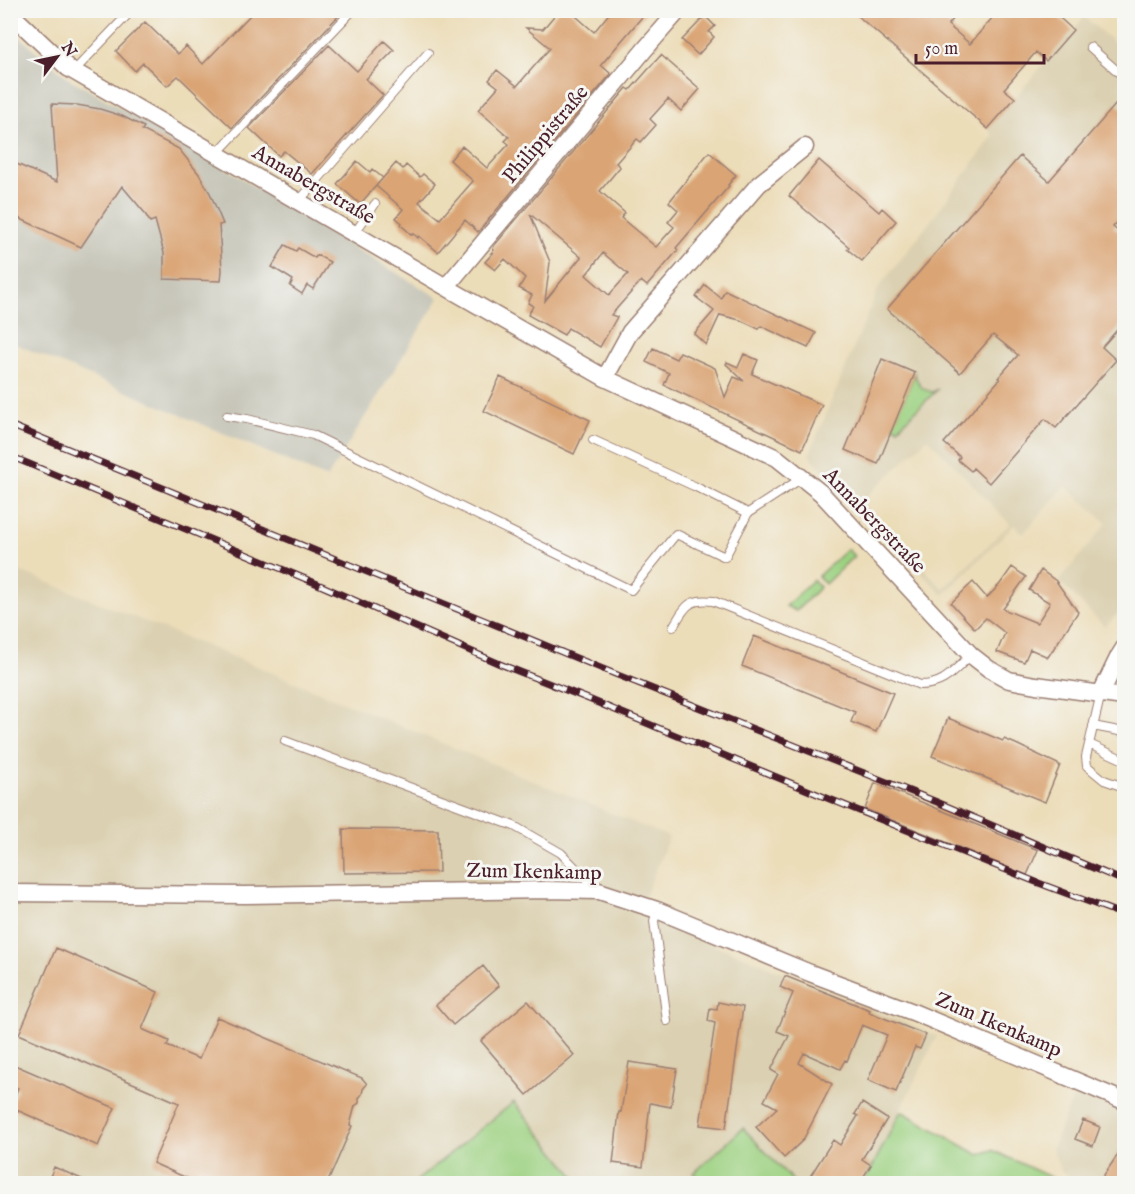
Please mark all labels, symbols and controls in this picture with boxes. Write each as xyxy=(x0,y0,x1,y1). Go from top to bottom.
north arrow xyxy=(27,27,87,87)
scale bar xyxy=(916,27,1044,65)
text: N xyxy=(55,38,80,61)
text: 50 m xyxy=(925,38,958,61)
street label: Philippistraße xyxy=(497,80,595,190)
street label: Annabergstraße xyxy=(246,139,380,232)
street label: Annabergstraße xyxy=(816,462,932,580)
street label: Zum Ikenkamp xyxy=(466,858,602,887)
street label: Zum Ikenkamp xyxy=(931,987,1066,1064)

